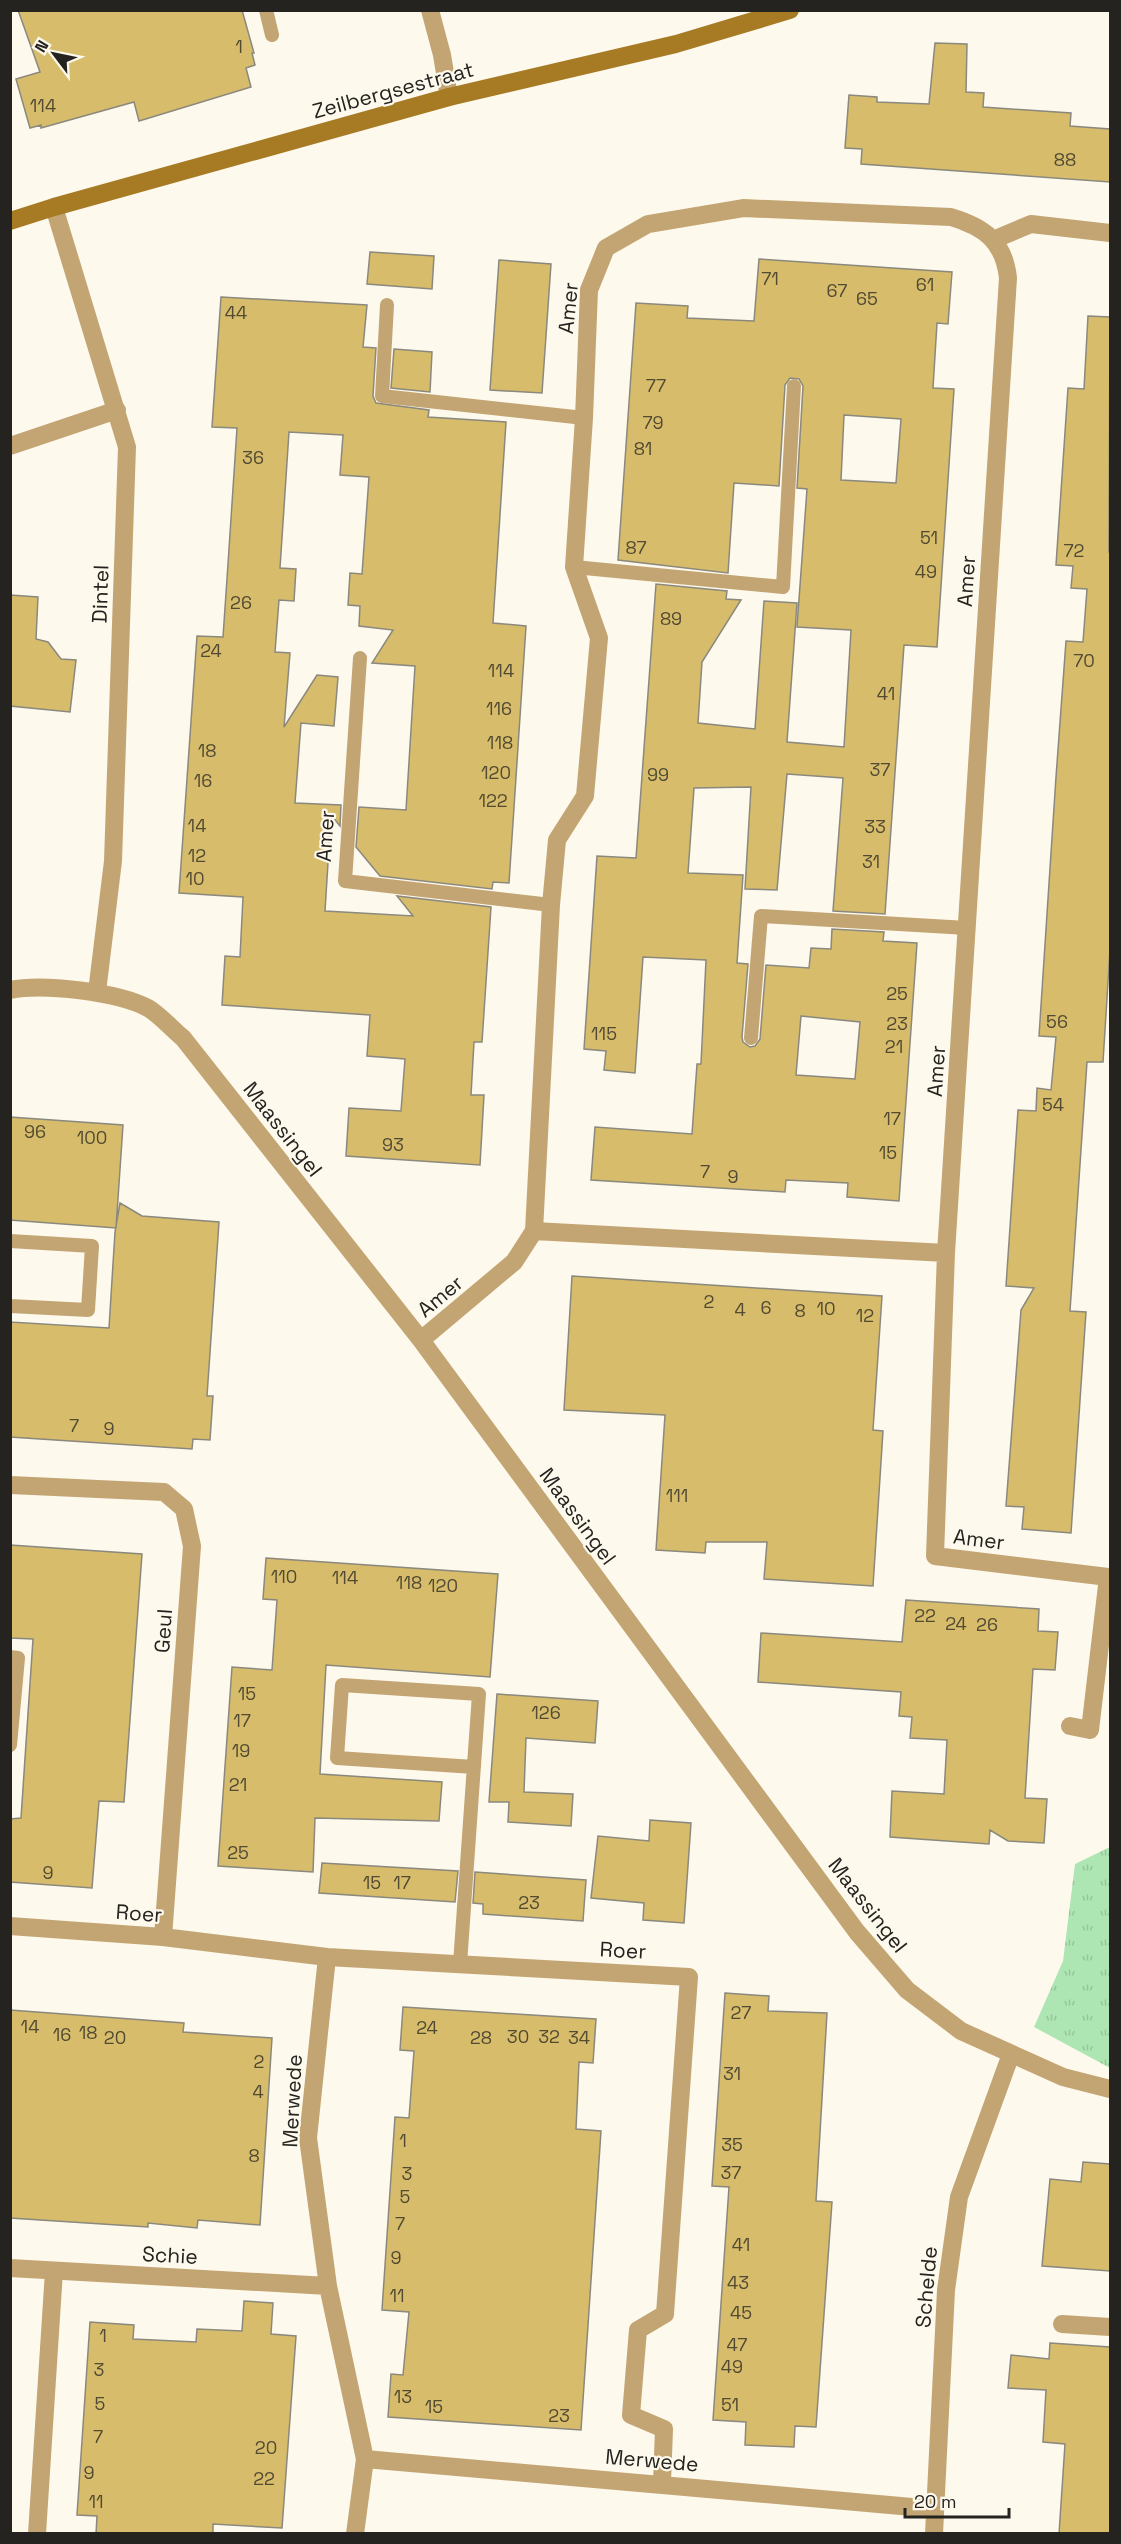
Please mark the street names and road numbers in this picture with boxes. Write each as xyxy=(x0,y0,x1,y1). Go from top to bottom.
street label: Zeilbergsestraat xyxy=(309,55,477,125)
street label: Amer xyxy=(552,281,584,335)
street label: Amer xyxy=(951,554,981,608)
street label: Dintel xyxy=(85,564,115,624)
street label: Amer xyxy=(310,809,340,863)
street label: Amer xyxy=(921,1044,951,1098)
street label: Maassingel xyxy=(237,1076,329,1182)
street label: Amer xyxy=(412,1269,469,1323)
street label: Maassingel xyxy=(534,1462,622,1570)
street label: Amer xyxy=(952,1522,1006,1556)
street label: Geul xyxy=(148,1608,178,1654)
street label: Maassingel xyxy=(822,1852,914,1958)
street label: Roer xyxy=(115,1898,163,1928)
street label: Roer xyxy=(599,1935,647,1965)
street label: Merwede xyxy=(276,2054,308,2148)
street label: Schie xyxy=(141,2240,199,2270)
street label: Schelde xyxy=(909,2245,943,2329)
street label: Merwede xyxy=(604,2442,700,2478)

